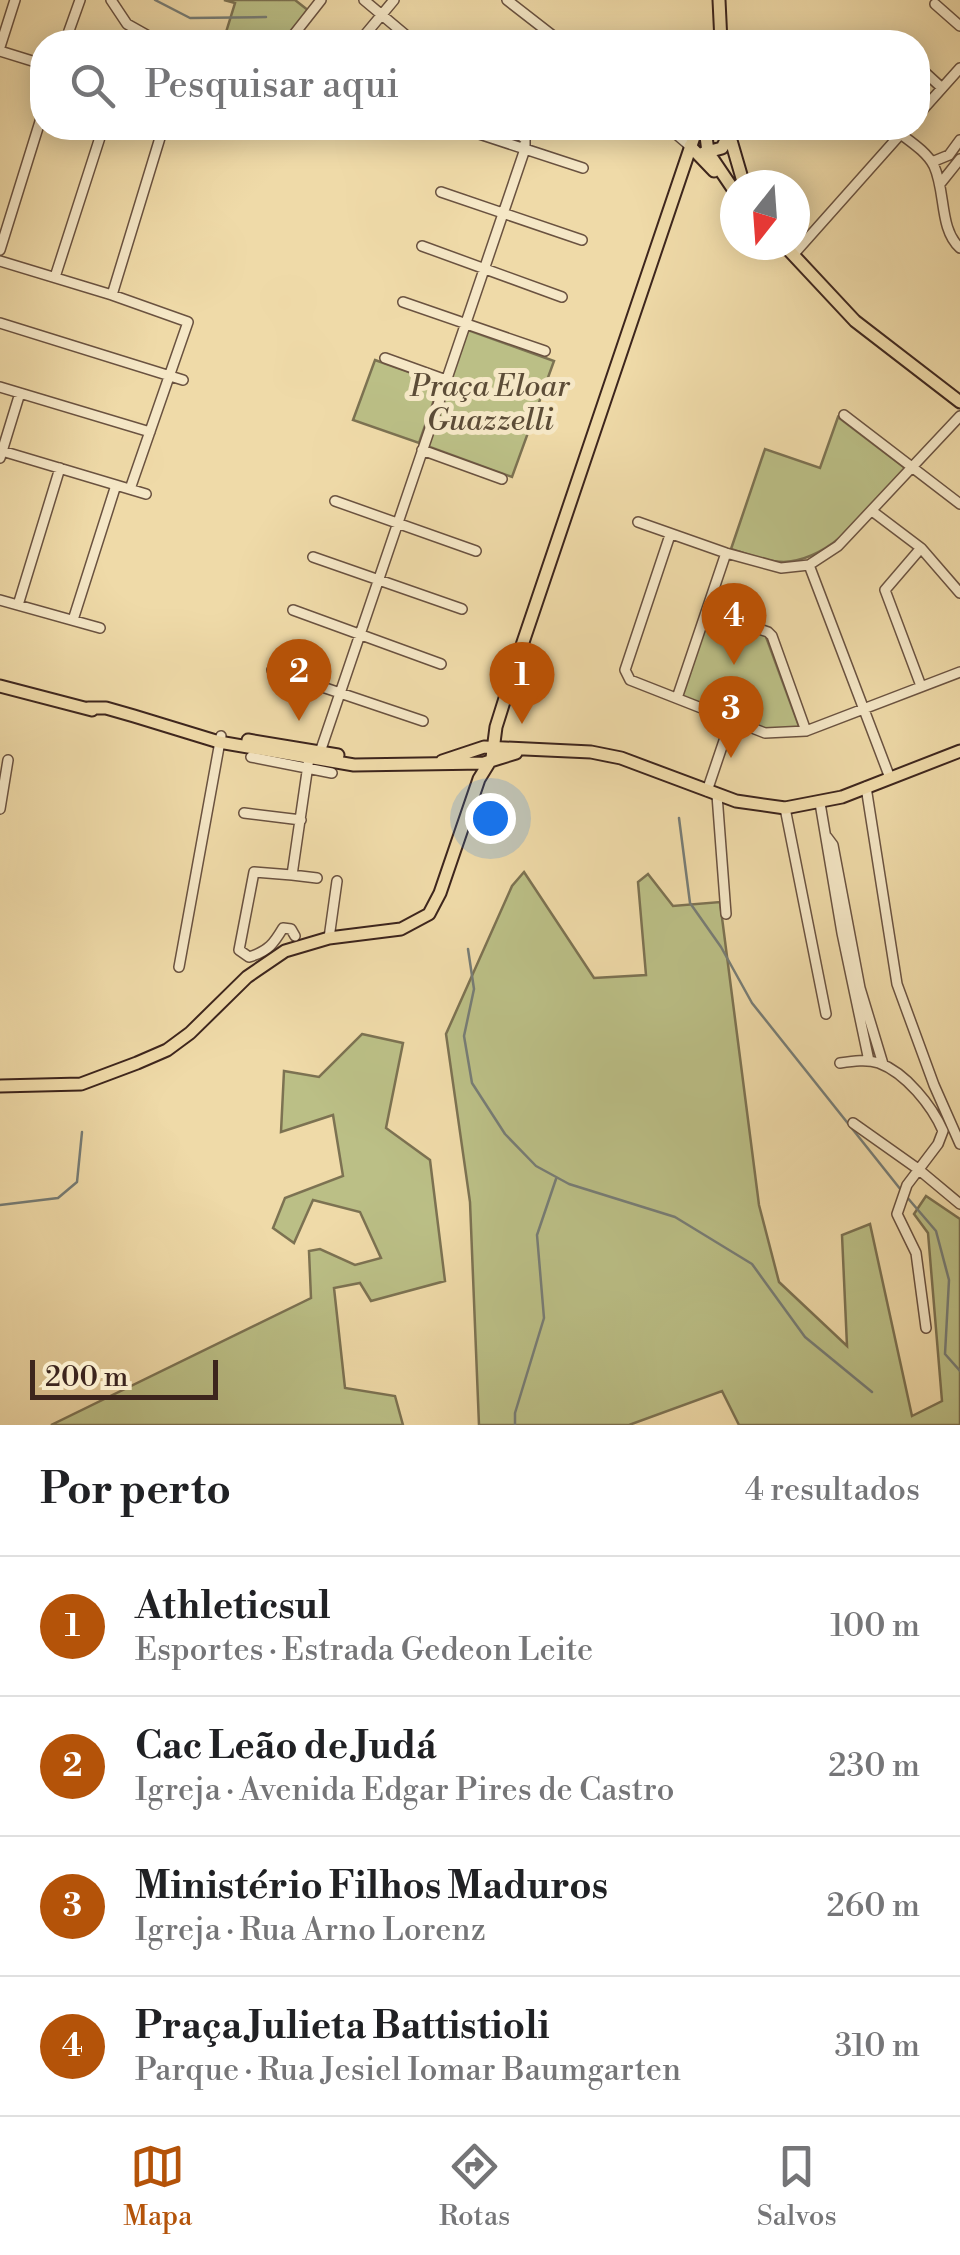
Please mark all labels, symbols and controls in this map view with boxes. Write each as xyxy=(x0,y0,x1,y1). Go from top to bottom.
search box xyxy=(30,30,930,140)
icon: search xyxy=(65,58,120,113)
text: Pesquisar aqui xyxy=(145,62,399,109)
north arrow xyxy=(720,170,810,260)
park label: Praça Eloar Guazzelli xyxy=(409,368,571,440)
pin: 4 xyxy=(702,582,766,665)
pin: 2 xyxy=(266,638,332,721)
pin: 1 xyxy=(490,642,554,724)
pin: 3 xyxy=(698,676,764,758)
your location xyxy=(465,793,516,844)
scale bar xyxy=(30,1355,218,1400)
text: 200 m xyxy=(45,1360,128,1395)
text: Por perto xyxy=(40,1464,231,1517)
text: 4 resultados xyxy=(745,1470,920,1510)
text: Athleticsul xyxy=(135,1583,331,1630)
text: 1 xyxy=(65,1606,80,1646)
text: 100 m xyxy=(830,1606,920,1646)
text: Esportes · Estrada Gedeon Leite xyxy=(135,1630,593,1670)
text: Cac Leão de Judá xyxy=(135,1723,437,1770)
text: 2 xyxy=(62,1746,83,1786)
text: 230 m xyxy=(828,1746,920,1786)
text: Igreja · Avenida Edgar Pires de Castro xyxy=(135,1770,674,1810)
text: Ministério Filhos Maduros xyxy=(135,1863,608,1910)
text: 3 xyxy=(63,1886,82,1926)
text: 260 m xyxy=(827,1886,920,1926)
text: Igreja · Rua Arno Lorenz xyxy=(135,1910,486,1950)
text: Praça Julieta Battistioli xyxy=(135,2003,550,2050)
text: 4 xyxy=(62,2026,83,2066)
text: 310 m xyxy=(834,2026,920,2066)
text: Parque · Rua Jesiel Iomar Baumgarten xyxy=(135,2050,681,2090)
tab: Mapa xyxy=(123,2139,192,2234)
tab: Rotas xyxy=(439,2139,510,2234)
tab: Salvos xyxy=(757,2139,837,2234)

